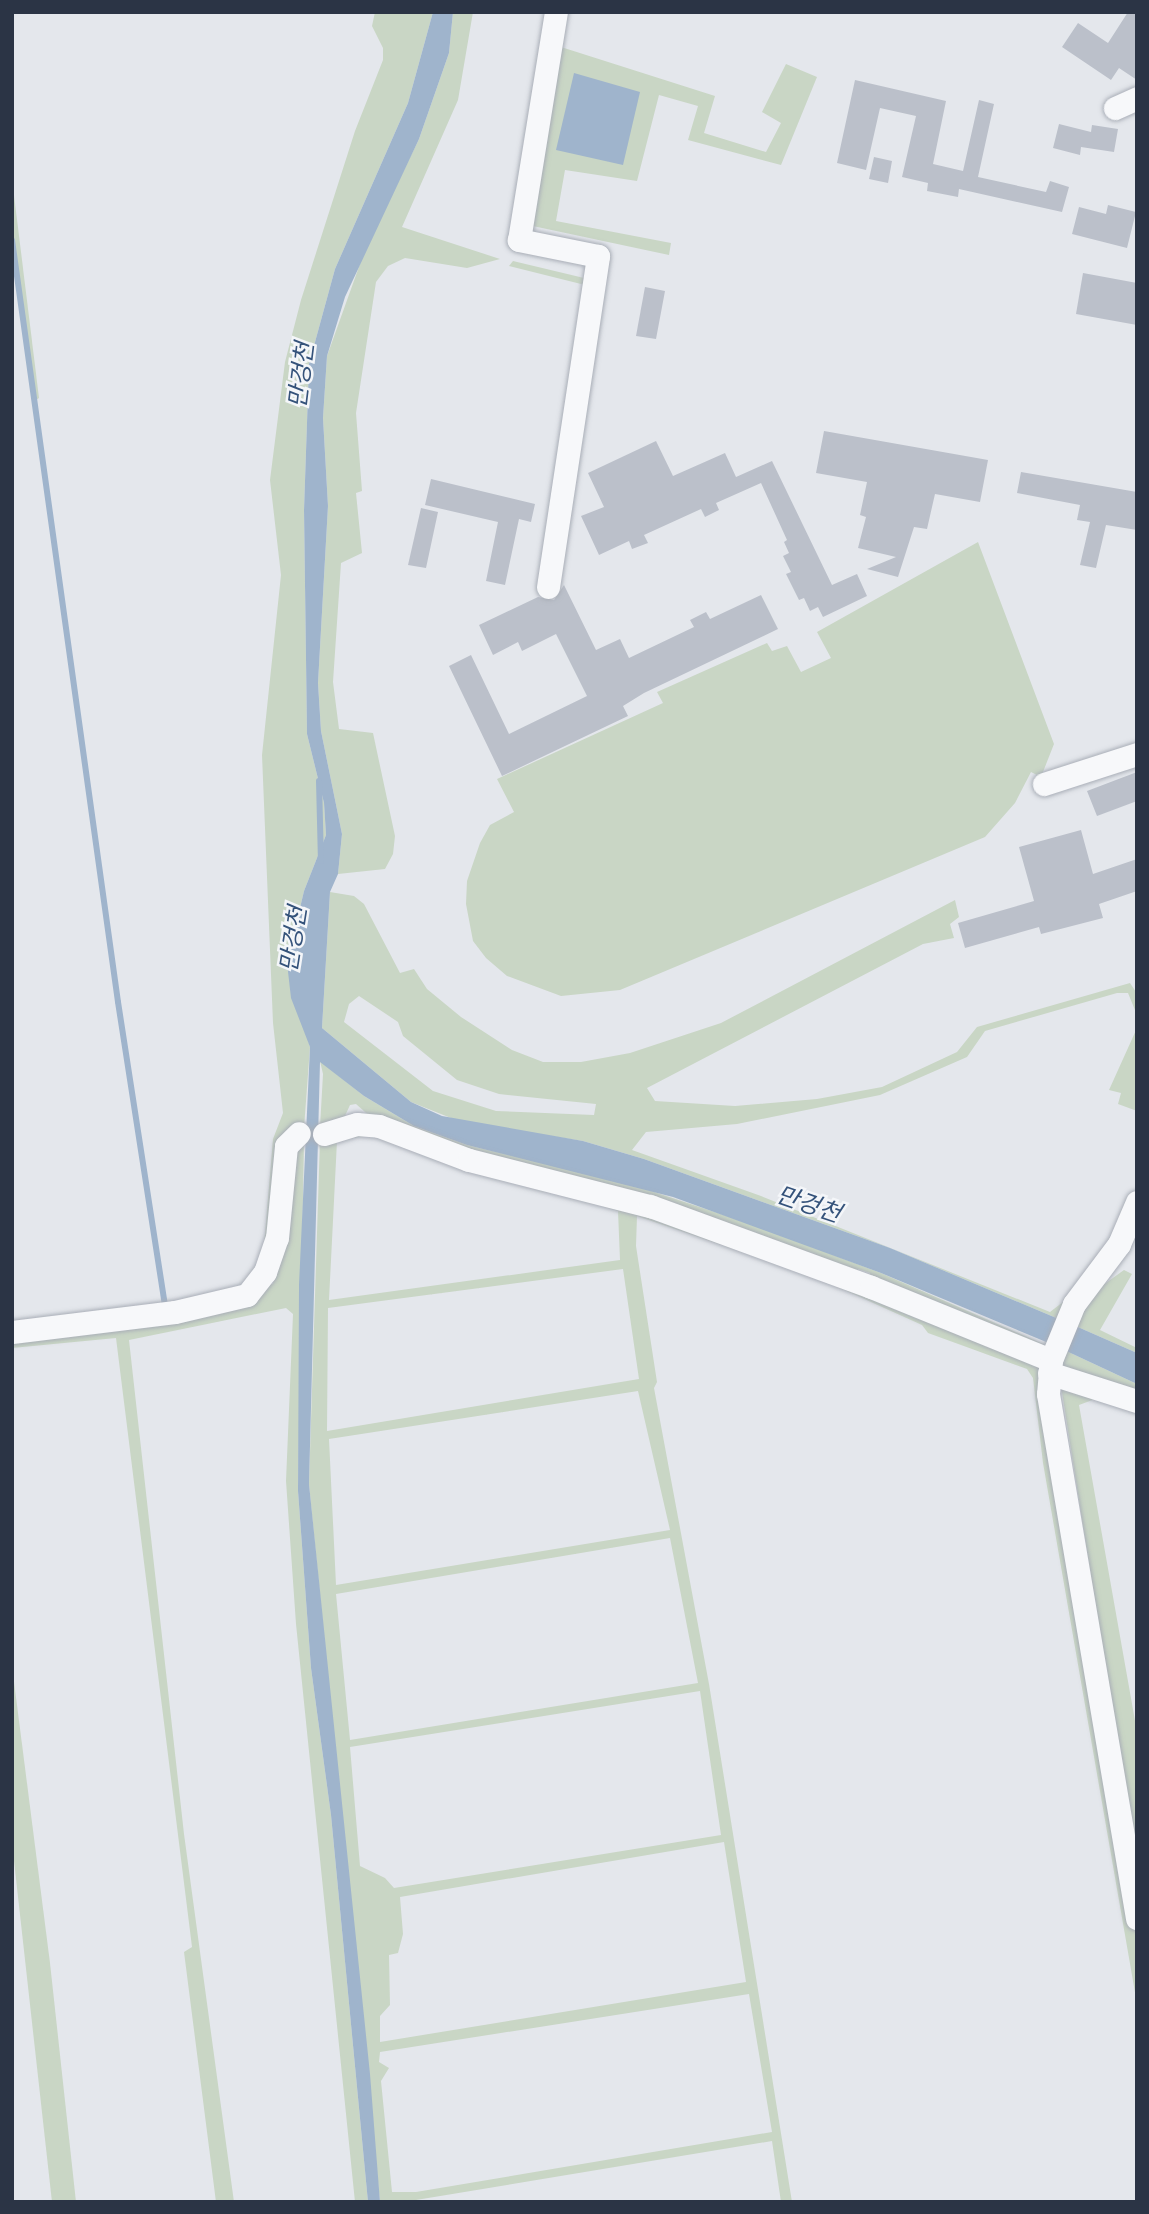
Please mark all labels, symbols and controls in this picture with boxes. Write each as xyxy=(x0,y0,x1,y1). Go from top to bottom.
water label: 만겅천 xyxy=(282,340,318,410)
water label: 만겅천 xyxy=(273,904,311,974)
water label: 만겅천 xyxy=(773,1179,845,1227)

